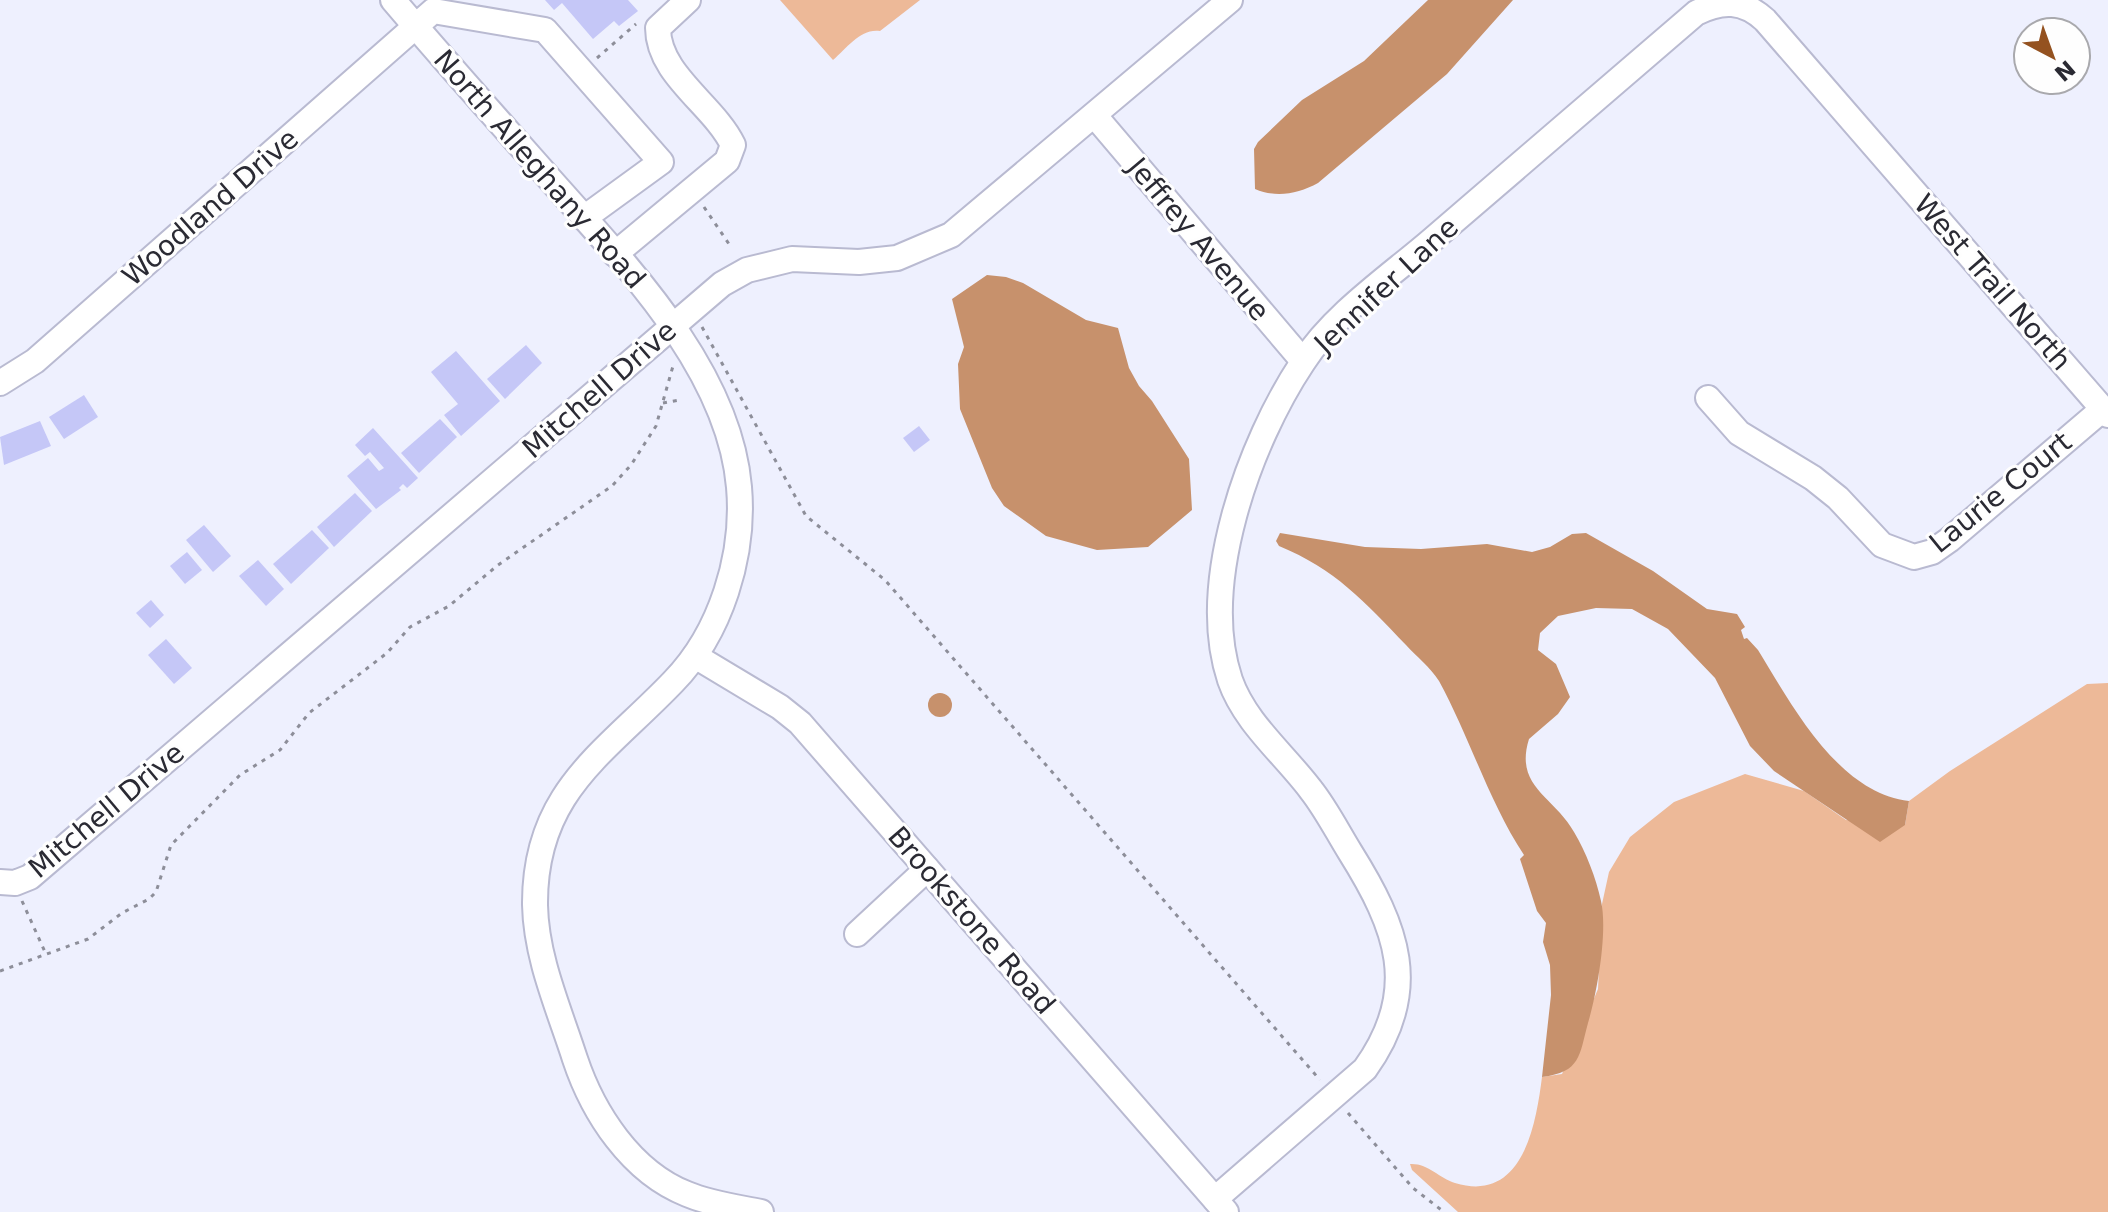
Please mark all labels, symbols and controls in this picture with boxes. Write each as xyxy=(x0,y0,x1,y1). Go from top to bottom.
north arrow xyxy=(2012,16,2092,96)
street label: North Alleghany Road xyxy=(427,43,652,295)
text: N xyxy=(2050,55,2080,86)
street label: Woodland Drive xyxy=(116,122,305,293)
street label: Jeffrey Avenue xyxy=(1120,150,1276,327)
street label: West Trail North xyxy=(1907,188,2078,377)
street label: Jennifer Lane xyxy=(1306,211,1465,362)
street label: Mitchell Drive xyxy=(516,314,683,465)
street label: Laurie Court xyxy=(1923,425,2078,560)
street label: Mitchell Drive xyxy=(22,736,191,885)
street label: Brookstone Road xyxy=(881,820,1062,1021)

